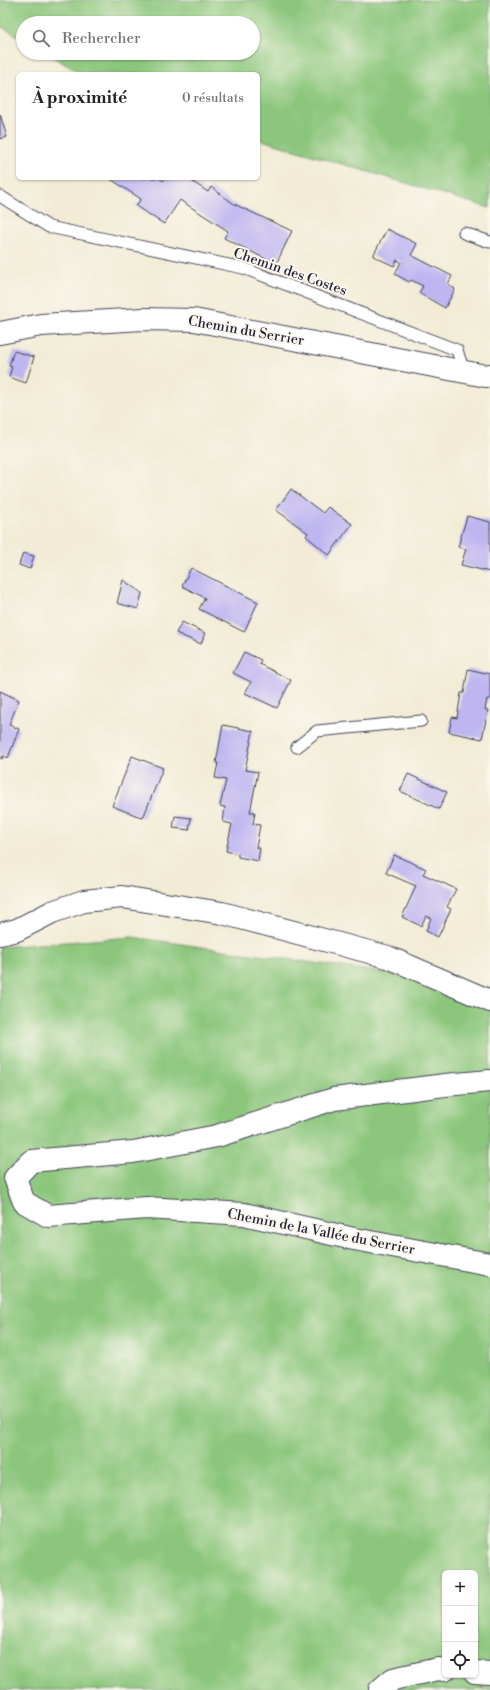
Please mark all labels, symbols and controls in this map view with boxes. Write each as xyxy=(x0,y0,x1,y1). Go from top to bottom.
search box xyxy=(16,16,260,60)
icon: search xyxy=(30,27,52,49)
text: Rechercher xyxy=(62,29,141,48)
text: À proximité xyxy=(32,87,127,109)
text: 0 résultats xyxy=(182,90,244,106)
street label: Chemin des Costes xyxy=(231,244,349,300)
street label: Chemin du Serrier xyxy=(187,312,305,350)
street label: Chemin de la Vallée du Serrier xyxy=(226,1205,416,1259)
map controls xyxy=(442,1570,478,1678)
button: + xyxy=(442,1570,478,1606)
button: − xyxy=(442,1606,478,1642)
button: locate xyxy=(442,1642,478,1678)

